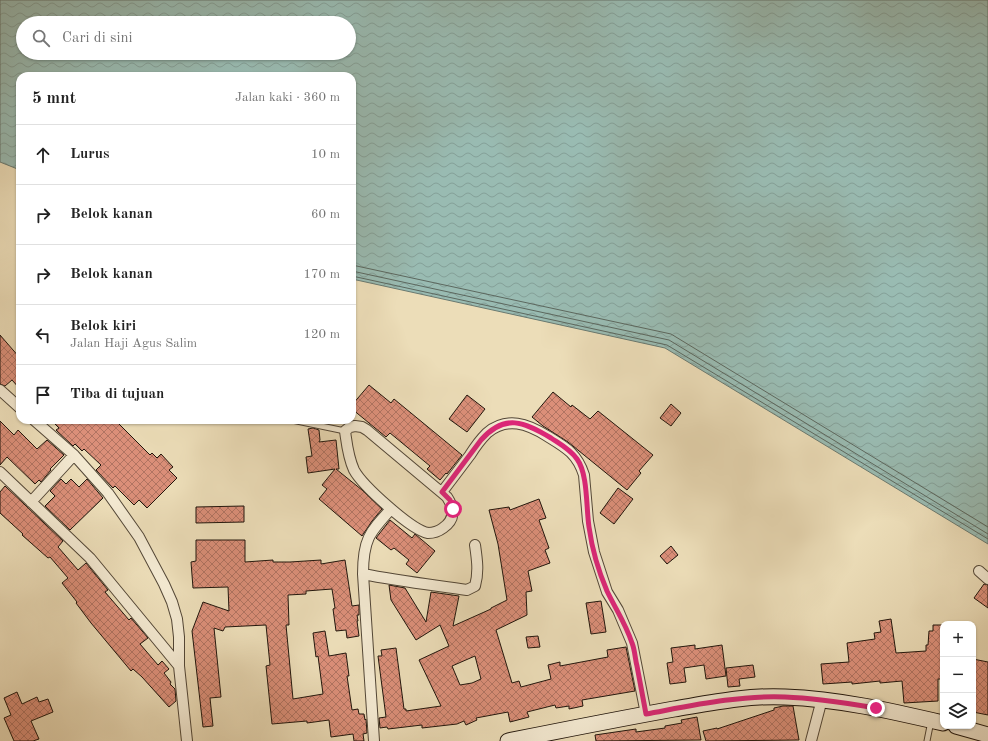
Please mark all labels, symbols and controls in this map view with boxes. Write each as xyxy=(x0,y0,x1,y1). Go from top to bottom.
search box xyxy=(16,16,356,60)
icon: search xyxy=(30,27,52,49)
text: Cari di sini xyxy=(62,31,133,46)
text: 5 mnt xyxy=(32,90,76,107)
text: Jalan kaki · 360 m xyxy=(235,91,340,104)
icon: ahead xyxy=(32,144,54,166)
text: Lurus xyxy=(70,147,110,162)
text: 10 m xyxy=(311,148,340,161)
icon: right xyxy=(32,204,54,226)
text: Belok kanan xyxy=(70,207,153,222)
text: 60 m xyxy=(311,208,340,221)
icon: right xyxy=(32,264,54,286)
text: Belok kanan xyxy=(70,267,153,282)
text: 170 m xyxy=(303,268,340,281)
text: Belok kiri xyxy=(70,319,136,334)
icon: left xyxy=(32,324,54,346)
text: 120 m xyxy=(303,328,340,341)
text: Jalan Haji Agus Salim xyxy=(70,337,197,350)
icon: arrive xyxy=(32,384,54,406)
text: Tiba di tujuan xyxy=(70,387,164,402)
route start xyxy=(444,500,462,518)
map controls xyxy=(940,621,976,729)
button: + xyxy=(940,621,976,657)
button: − xyxy=(940,657,976,693)
button: layers xyxy=(940,693,976,729)
route end xyxy=(867,699,885,717)

